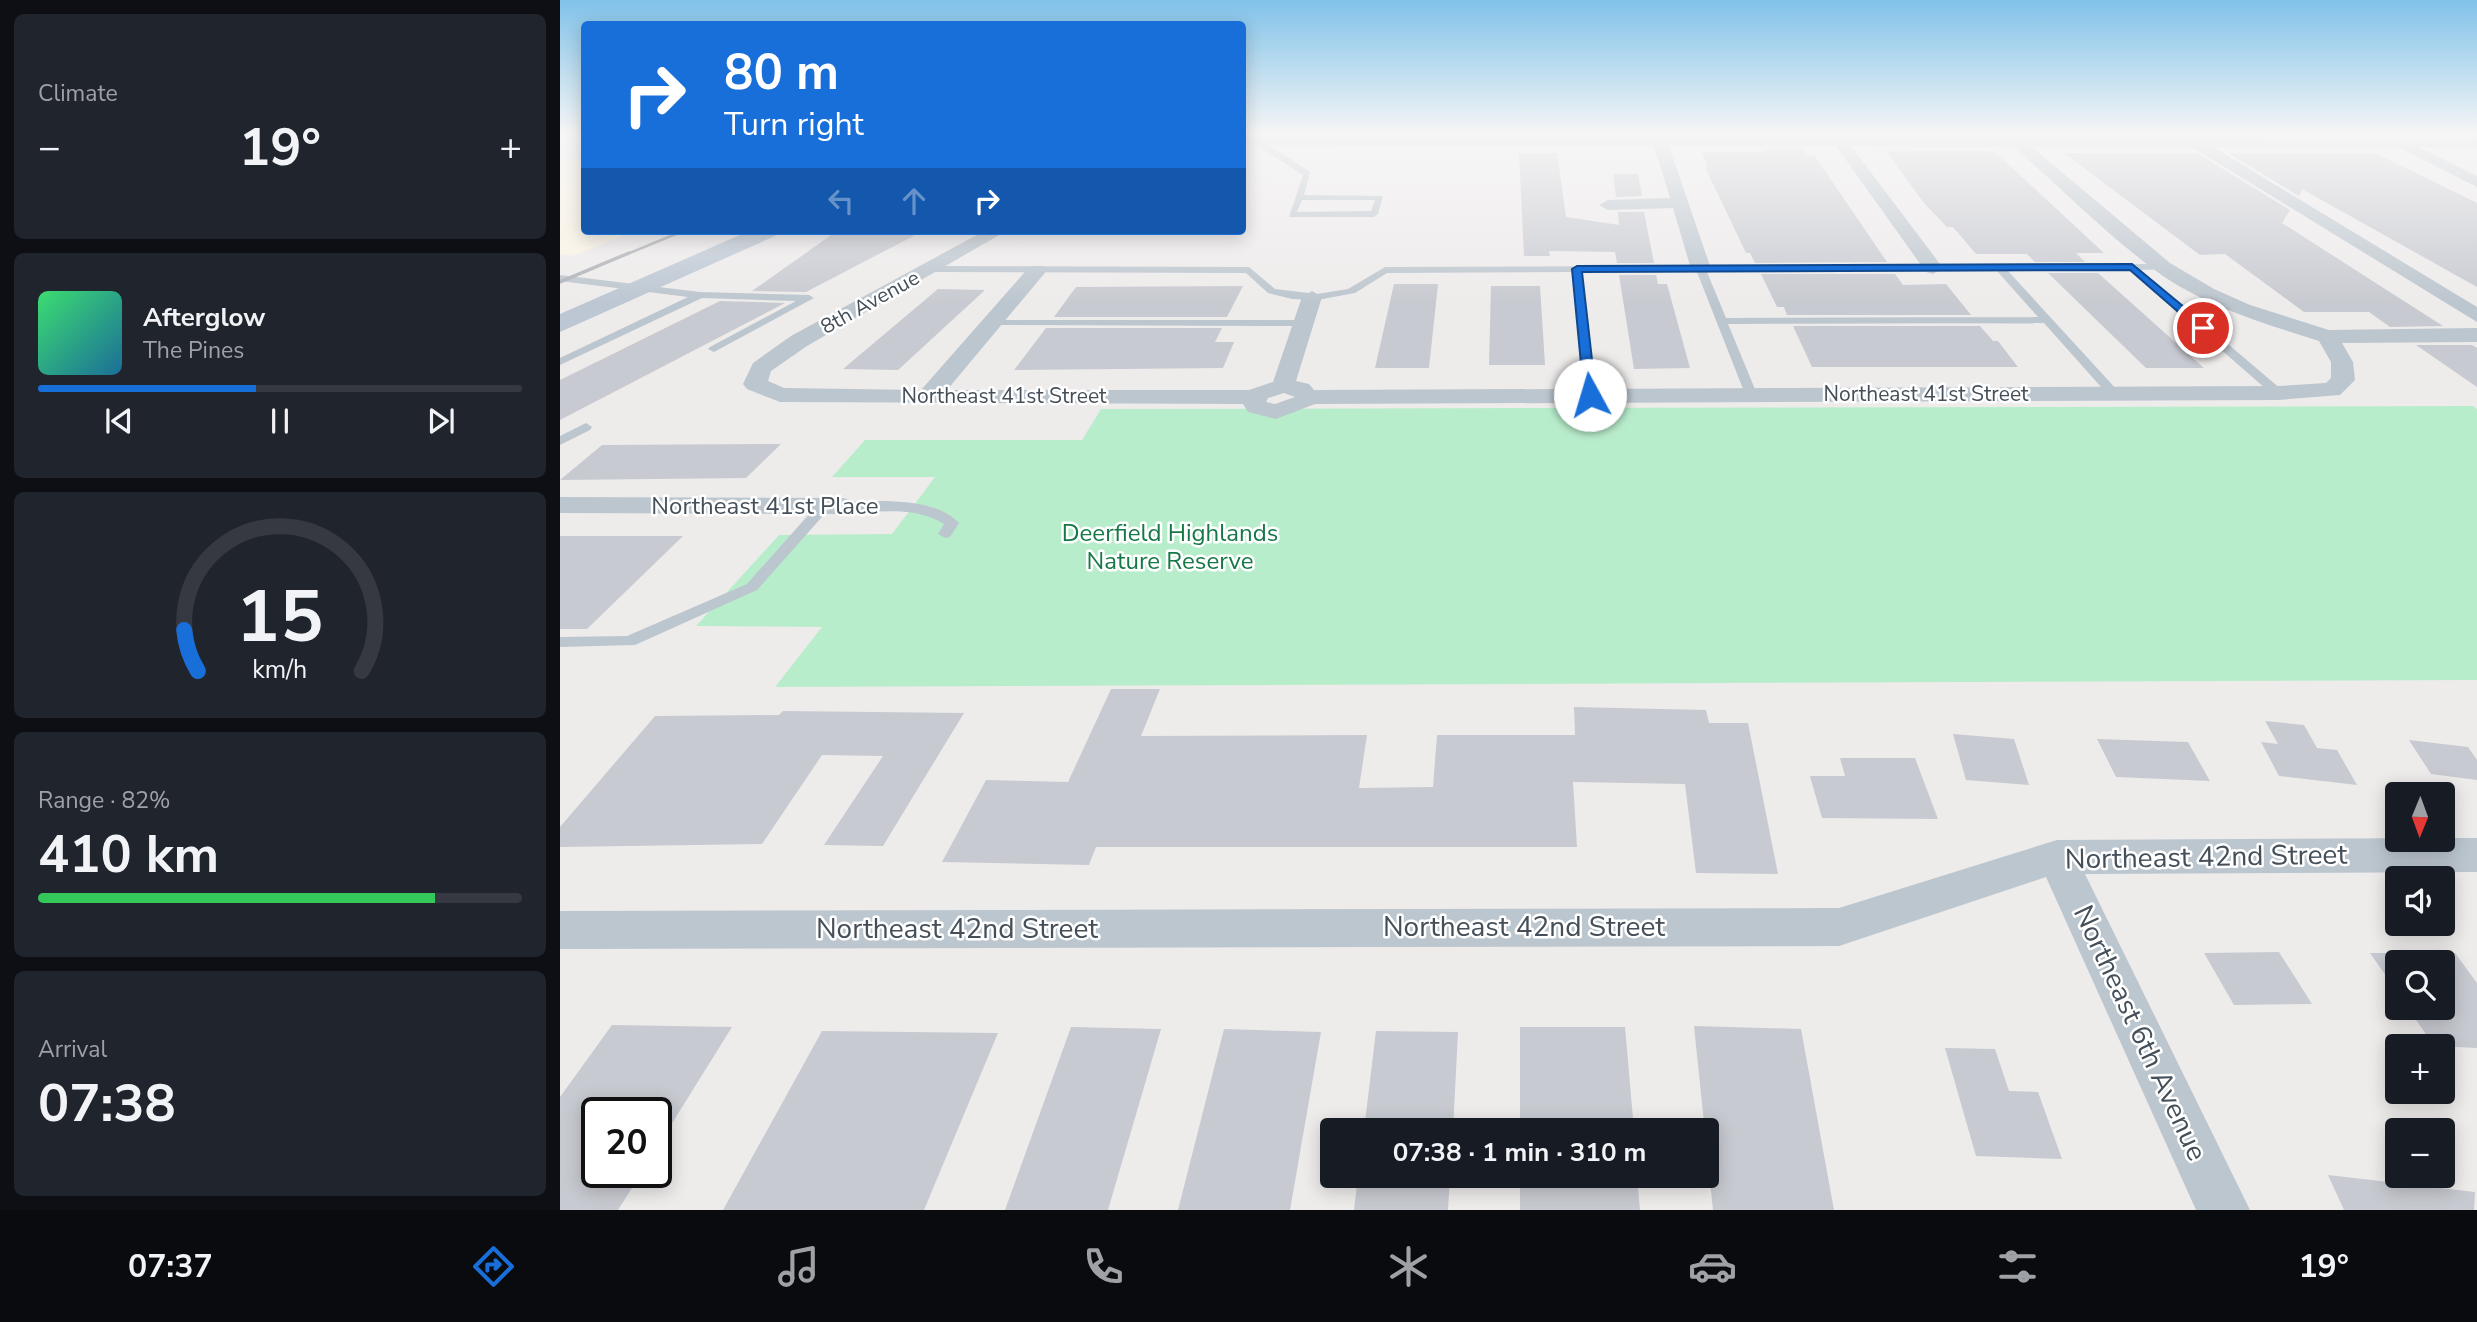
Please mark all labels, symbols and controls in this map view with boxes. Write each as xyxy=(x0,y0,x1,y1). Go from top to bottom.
text: 80 m xyxy=(724,39,839,106)
icon: right xyxy=(609,49,700,140)
text: Climate xyxy=(38,78,118,109)
text: Turn right xyxy=(724,103,864,146)
text: 19° xyxy=(239,112,321,183)
text: − xyxy=(38,122,61,173)
text: + xyxy=(499,122,522,173)
icon: left xyxy=(822,182,860,220)
icon: ahead xyxy=(895,182,933,220)
icon: right xyxy=(968,182,1006,220)
street label: 8th Avenue xyxy=(816,263,924,341)
pin xyxy=(2173,298,2233,358)
text: Afterglow xyxy=(143,300,266,335)
icon: arrive xyxy=(2184,309,2222,347)
text: The Pines xyxy=(143,335,244,366)
position arrow xyxy=(1553,358,1627,432)
street label: Northeast 41st Street xyxy=(1824,380,2029,408)
street label: Northeast 41st Street xyxy=(902,382,1107,410)
icon: previous xyxy=(100,402,138,440)
icon: pause xyxy=(261,402,299,440)
icon: next xyxy=(422,402,460,440)
street label: Northeast 41st Place xyxy=(651,490,879,522)
park label: Deerfield Highlands Nature Reserve xyxy=(1062,517,1278,577)
text: 15 xyxy=(236,567,324,667)
text: km/h xyxy=(252,653,308,687)
north arrow xyxy=(2385,782,2455,852)
map controls xyxy=(2385,782,2455,1188)
text: Range · 82% xyxy=(38,785,170,816)
text: 410 km xyxy=(38,819,219,890)
street label: Northeast 42nd Street xyxy=(2065,836,2348,878)
button: sound xyxy=(2385,866,2455,936)
street label: Northeast 6th Avenue xyxy=(2064,899,2216,1167)
street label: Northeast 42nd Street xyxy=(1383,908,1665,946)
street label: Northeast 42nd Street xyxy=(816,910,1098,948)
button: search xyxy=(2385,950,2455,1020)
text: Arrival xyxy=(38,1034,107,1065)
button: + xyxy=(2385,1034,2455,1104)
text: 07:38 xyxy=(38,1068,176,1139)
speed limit sign: 20 xyxy=(581,1097,672,1188)
button: − xyxy=(2385,1118,2455,1188)
text: 07:38 · 1 min · 310 m xyxy=(1393,1135,1646,1170)
icon: directions xyxy=(469,1242,518,1291)
icon: music xyxy=(774,1242,823,1291)
icon: phone xyxy=(1079,1242,1128,1291)
icon: climate xyxy=(1384,1242,1433,1291)
icon: car xyxy=(1688,1242,1737,1291)
icon: filters xyxy=(1993,1242,2042,1291)
text: 07:37 xyxy=(128,1245,213,1288)
text: 19° xyxy=(2298,1245,2349,1288)

